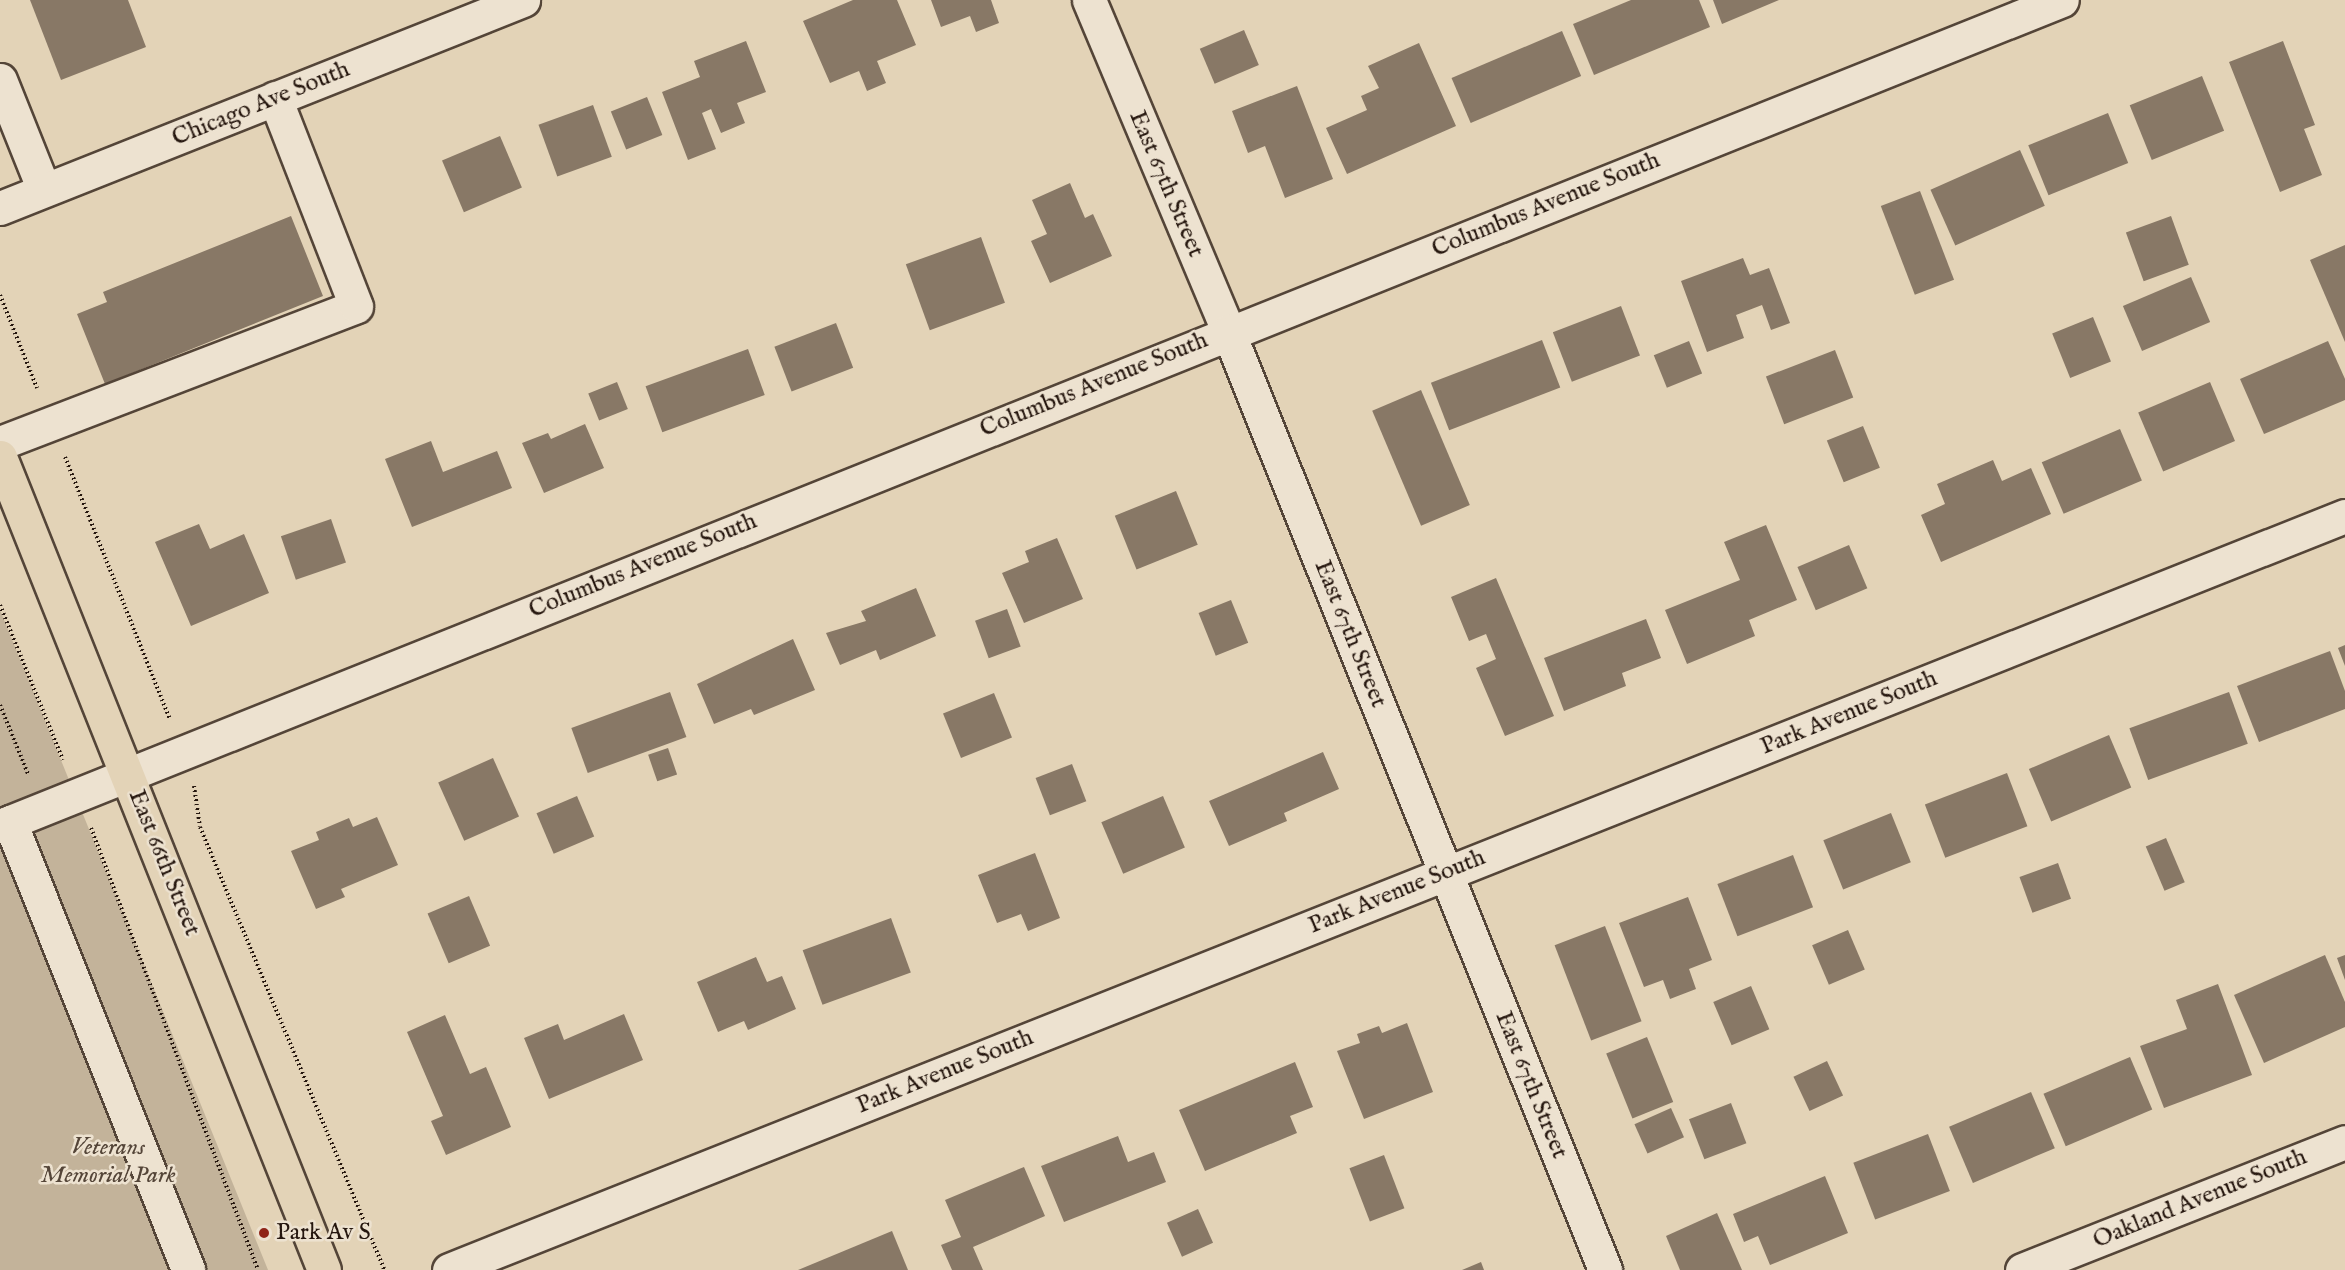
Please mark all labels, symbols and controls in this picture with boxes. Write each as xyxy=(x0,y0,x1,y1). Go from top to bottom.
street label: Chicago Ave South xyxy=(168,55,354,153)
street label: East 67th Street xyxy=(1122,107,1210,261)
street label: Columbus Avenue South xyxy=(1428,146,1664,264)
street label: Columbus Avenue South xyxy=(976,326,1212,444)
street label: Columbus Avenue South xyxy=(525,507,761,625)
street label: East 67th Street xyxy=(1307,556,1393,712)
street label: Park Avenue South xyxy=(1756,664,1942,762)
street label: East 66th Street xyxy=(122,786,206,940)
street label: Park Avenue South xyxy=(1304,843,1490,941)
street label: East 67th Street xyxy=(1488,1007,1574,1163)
street label: Park Avenue South xyxy=(852,1023,1038,1121)
park label: Veterans Memorial Park xyxy=(40,1134,176,1190)
street label: Oakland Avenue South xyxy=(2089,1143,2311,1255)
place label: Park Av S xyxy=(276,1219,371,1247)
marker: Park Av S xyxy=(257,1226,271,1240)

